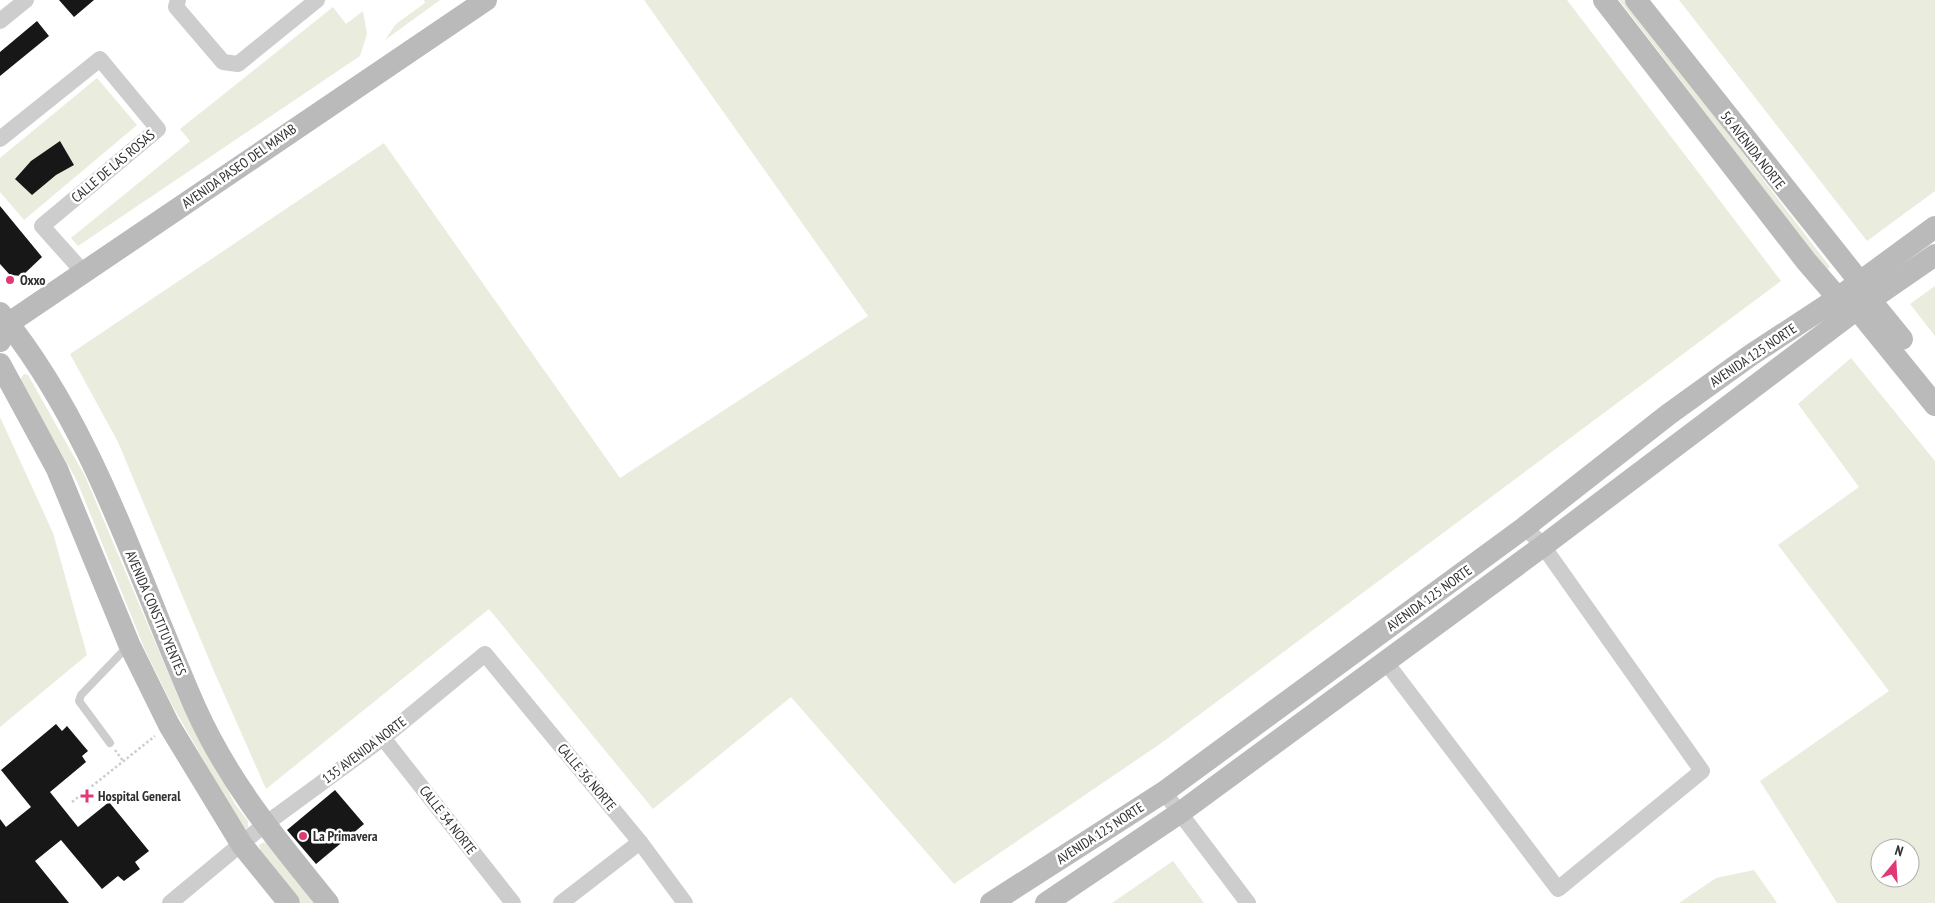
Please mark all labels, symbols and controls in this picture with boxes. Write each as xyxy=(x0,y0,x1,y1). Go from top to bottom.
street label: 56 AVENIDA NORTE xyxy=(1717,107,1789,193)
street label: AVENIDA PASEO DEL MAYAB xyxy=(178,120,300,212)
street label: CALLE DE LAS ROSAS xyxy=(67,126,159,206)
place label: Oxxo xyxy=(20,271,46,289)
marker: Oxxo xyxy=(4,274,16,286)
street label: AVENIDA 125 NORTE xyxy=(1706,319,1800,391)
street label: AVENIDA CONSTITUYENTES xyxy=(122,548,190,678)
street label: AVENIDA 125 NORTE xyxy=(1383,561,1475,635)
street label: 135 AVENIDA NORTE xyxy=(318,713,410,787)
street label: CALLE 36 NORTE xyxy=(554,740,620,814)
street label: CALLE 34 NORTE xyxy=(416,782,480,858)
place label: Hospital General xyxy=(98,787,181,805)
marker: Hospital General xyxy=(80,789,94,803)
street label: AVENIDA 125 NORTE xyxy=(1053,798,1147,868)
place label: La Primavera xyxy=(313,827,378,845)
marker: La Primavera xyxy=(297,830,309,842)
north arrow xyxy=(1870,838,1920,888)
text: N xyxy=(1893,841,1905,860)

